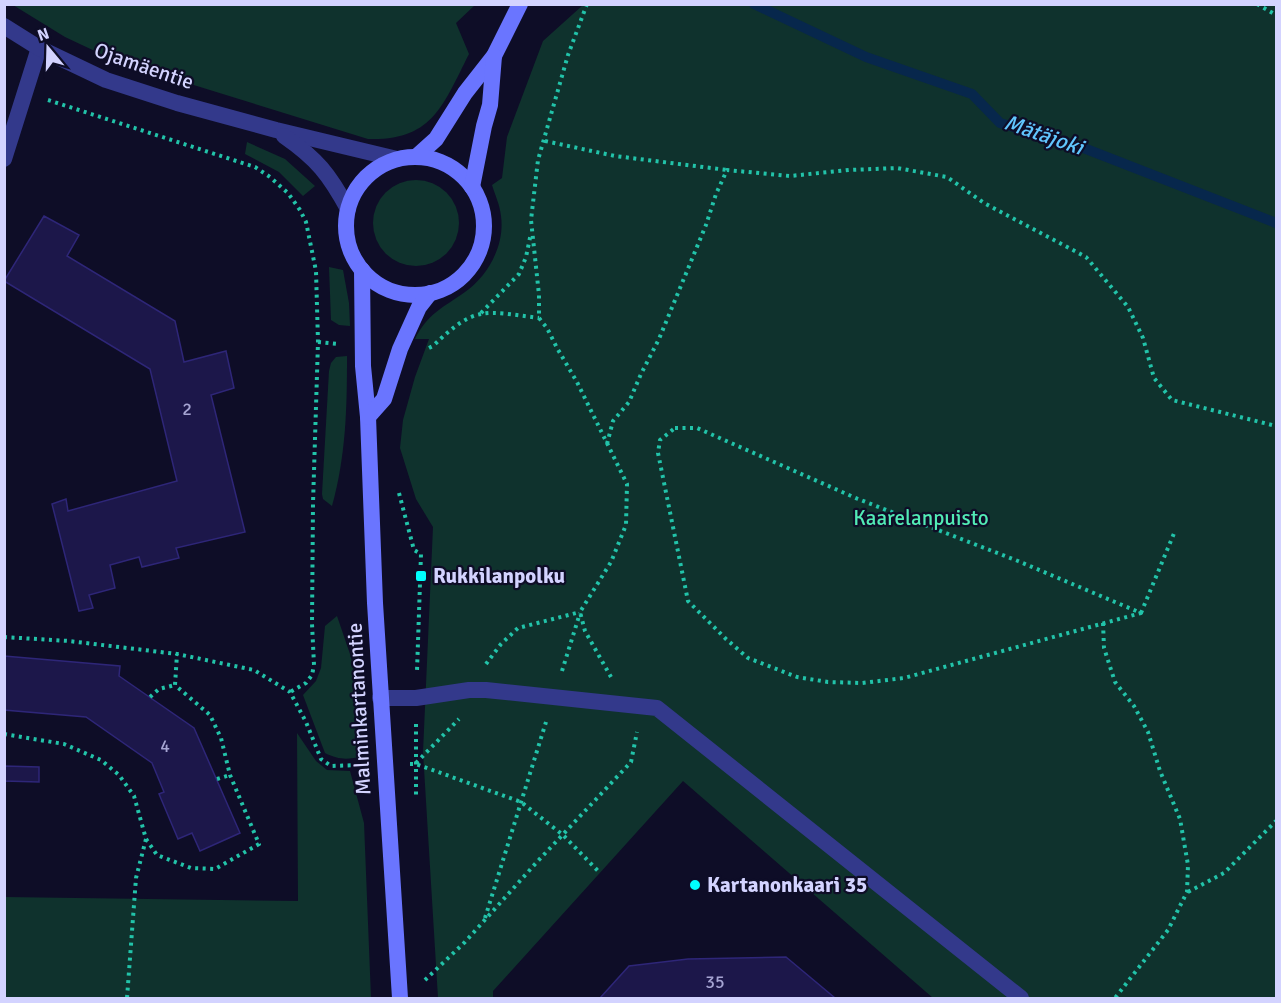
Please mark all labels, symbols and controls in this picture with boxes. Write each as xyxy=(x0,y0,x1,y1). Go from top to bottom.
north arrow xyxy=(18,18,78,78)
text: N xyxy=(35,23,52,46)
street label: Ojamäentie xyxy=(91,37,197,95)
water label: Mätäjoki xyxy=(1001,108,1089,161)
house number: 2 xyxy=(182,398,192,420)
park label: Kaarelanpuisto xyxy=(853,505,989,531)
place label: Rukkilanpolku xyxy=(433,563,565,589)
marker: Rukkilanpolku xyxy=(414,569,428,583)
street label: Malminkartanontie xyxy=(342,622,376,796)
house number: 4 xyxy=(160,735,170,757)
place label: Kartanonkaari 35 xyxy=(707,872,867,898)
marker: Kartanonkaari 35 xyxy=(688,878,702,892)
house number: 35 xyxy=(705,971,725,993)

